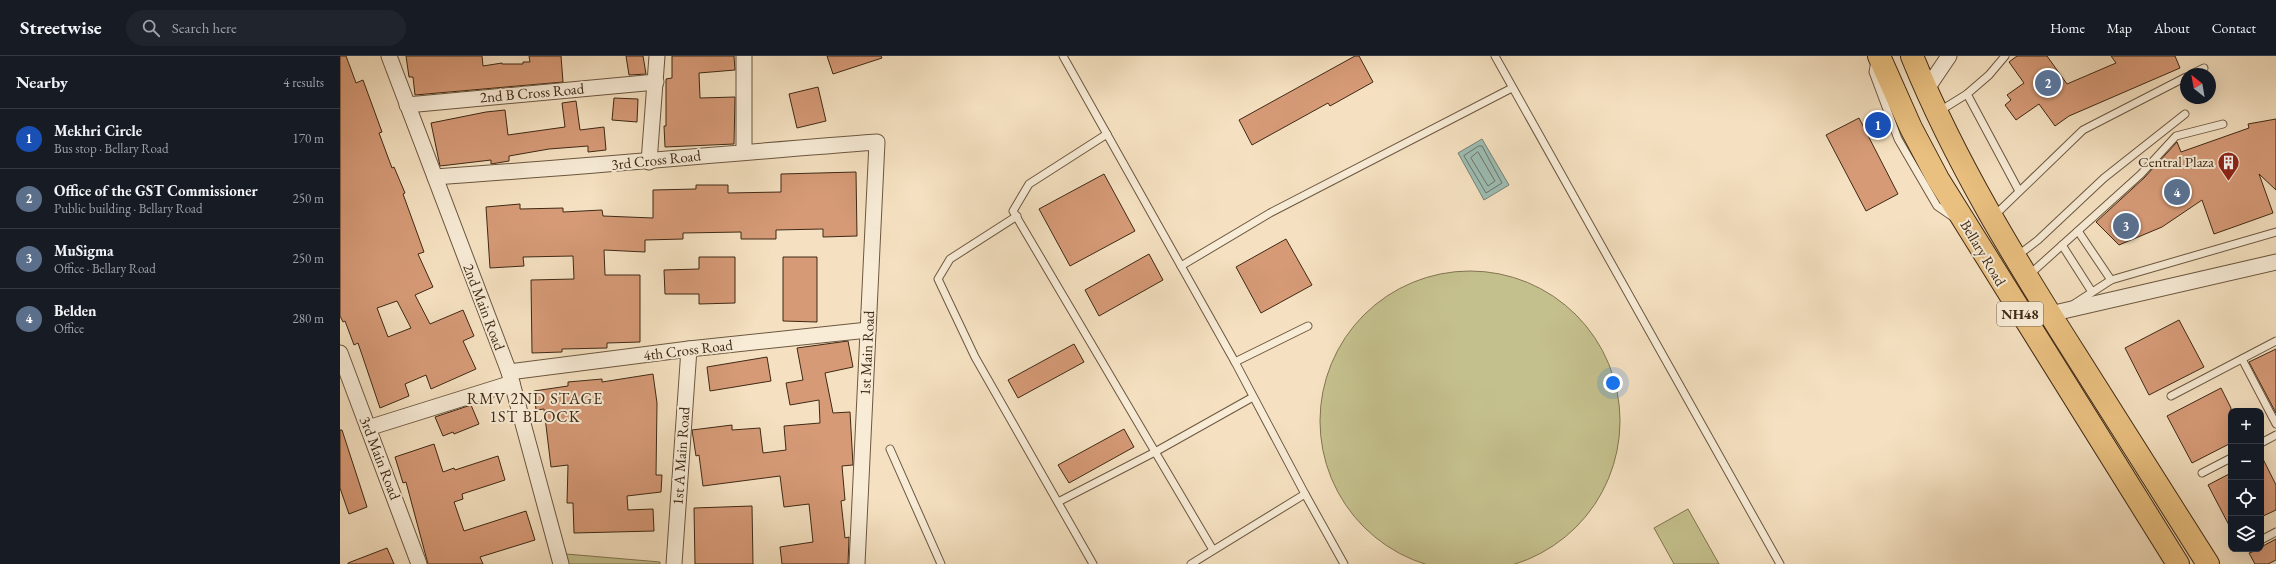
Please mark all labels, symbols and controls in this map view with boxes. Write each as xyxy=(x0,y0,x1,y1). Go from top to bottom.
search box xyxy=(126,10,406,46)
text: Streetwise xyxy=(20,15,102,40)
icon: search xyxy=(140,17,162,39)
text: Search here xyxy=(172,18,237,37)
text: Home xyxy=(2050,19,2085,37)
text: Map xyxy=(2107,19,2132,37)
text: About xyxy=(2154,19,2190,37)
text: Contact xyxy=(2212,19,2256,37)
pin: 2 xyxy=(2035,68,2061,98)
north arrow xyxy=(2180,68,2216,104)
text: Nearby xyxy=(16,71,68,93)
text: 4 results xyxy=(283,74,324,91)
street label: 2nd B Cross Road xyxy=(479,78,585,107)
pin: 1 xyxy=(1865,110,1891,140)
text: Mekhri Circle xyxy=(54,121,142,140)
text: 1 xyxy=(26,130,32,147)
text: 170 m xyxy=(293,130,324,147)
text: Bus stop · Bellary Road xyxy=(54,140,169,157)
street label: 3rd Cross Road xyxy=(610,145,702,174)
building icon: Central Plaza xyxy=(2216,149,2242,182)
place label: Central Plaza xyxy=(2138,152,2214,171)
pin: 4 xyxy=(2164,177,2190,207)
text: Office of the GST Commissioner xyxy=(54,181,258,200)
text: 2 xyxy=(26,190,32,207)
text: 250 m xyxy=(293,190,324,207)
text: Public building · Bellary Road xyxy=(54,200,203,217)
pin: 3 xyxy=(2113,211,2139,241)
street label: Bellary Road xyxy=(1956,216,2011,290)
text: MuSigma xyxy=(54,241,114,260)
text: 3 xyxy=(26,250,32,267)
text: 250 m xyxy=(293,250,324,267)
text: Office · Bellary Road xyxy=(54,260,156,277)
street label: 2nd Main Road xyxy=(459,261,510,353)
text: Belden xyxy=(54,301,96,320)
road number: NH48 xyxy=(1997,302,2043,326)
text: 4 xyxy=(26,310,32,327)
text: 280 m xyxy=(293,310,324,327)
street label: 1st Main Road xyxy=(855,310,878,396)
text: Office xyxy=(54,320,84,337)
street label: 4th Cross Road xyxy=(642,335,734,364)
your location xyxy=(1603,373,1623,393)
district label: RMV 2ND STAGE 1ST BLOCK xyxy=(467,388,603,427)
street label: 1st A Main Road xyxy=(668,406,693,506)
map controls xyxy=(2228,408,2264,552)
button: + xyxy=(2228,408,2264,444)
street label: 3rd Main Road xyxy=(356,413,405,503)
button: − xyxy=(2228,444,2264,480)
button: locate xyxy=(2228,480,2264,516)
button: layers xyxy=(2228,516,2264,552)

